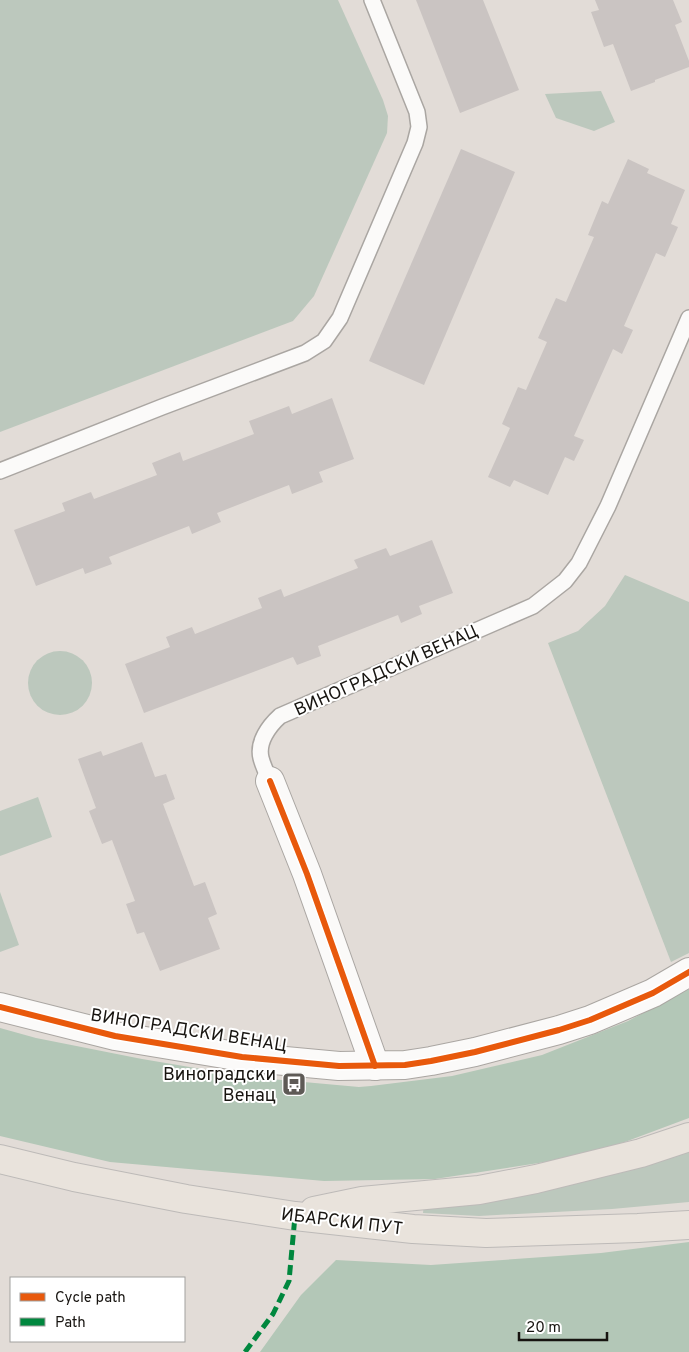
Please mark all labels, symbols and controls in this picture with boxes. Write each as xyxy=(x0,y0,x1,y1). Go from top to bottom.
street label: ВИНОГРАДСКИ ВЕНАЦ xyxy=(291,620,482,722)
street label: ВИНОГРАДСКИ ВЕНАЦ xyxy=(89,1005,289,1058)
place label: Виноградски Венац xyxy=(163,1064,276,1108)
bus stop icon: Виноградски Венац xyxy=(281,1071,307,1097)
street label: ИБАРСКИ ПУТ xyxy=(280,1204,404,1241)
legend xyxy=(10,1277,185,1342)
text: Cycle path xyxy=(55,1289,126,1308)
scale bar xyxy=(519,1310,606,1342)
text: Path xyxy=(55,1314,86,1333)
text: 20 m xyxy=(526,1319,561,1338)

